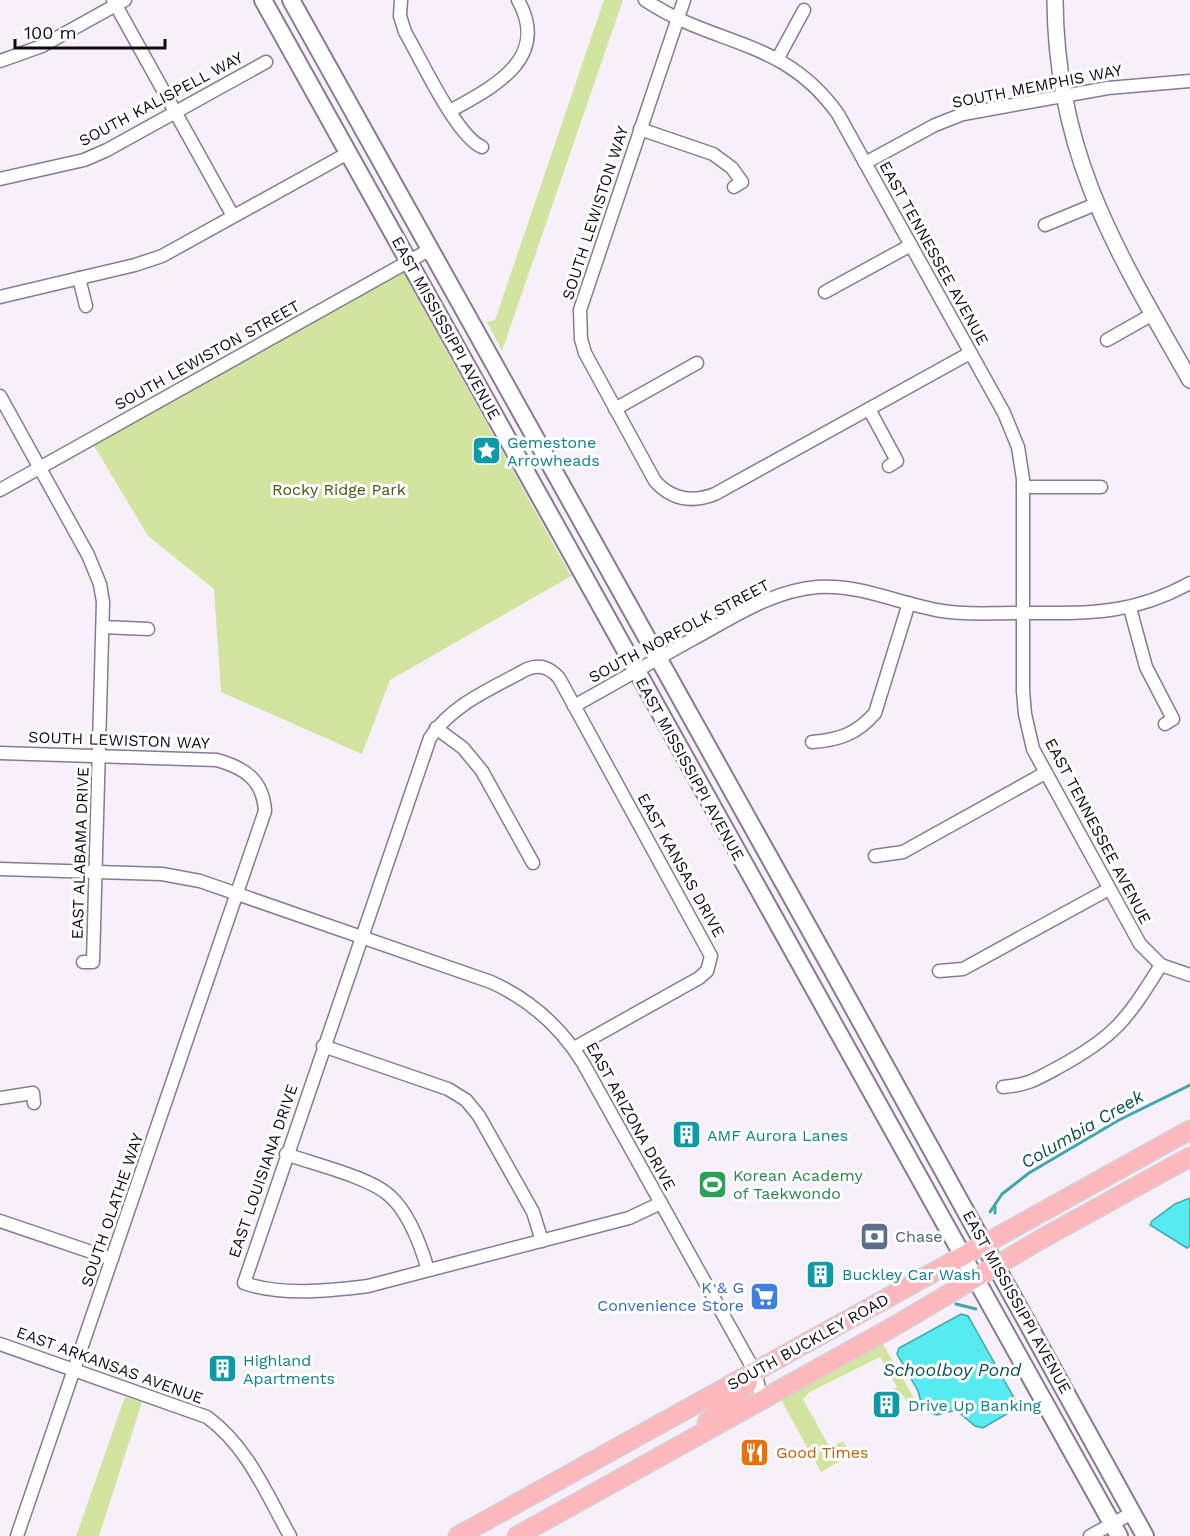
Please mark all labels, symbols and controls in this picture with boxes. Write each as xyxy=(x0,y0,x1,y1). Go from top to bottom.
scale bar xyxy=(15,12,165,50)
text: 100 m xyxy=(24,22,77,43)
street label: SOUTH KALISPELL WAY xyxy=(76,48,246,150)
street label: SOUTH MEMPHIS WAY xyxy=(950,60,1124,112)
street label: SOUTH LEWISTON WAY xyxy=(558,124,632,302)
street label: EAST TENNESSEE AVENUE xyxy=(875,158,993,348)
street label: EAST MISSISSIPPI AVENUE xyxy=(388,233,504,423)
street label: SOUTH LEWISTON STREET xyxy=(111,296,303,414)
place label: Gemestone Arrowheads xyxy=(507,433,600,470)
place icon: Gemestone Arrowheads xyxy=(470,435,502,467)
park label: Rocky Ridge Park xyxy=(272,480,406,499)
street label: SOUTH NORFOLK STREET xyxy=(585,575,773,687)
street label: EAST MISSISSIPPI AVENUE xyxy=(632,674,748,864)
street label: SOUTH LEWISTON WAY xyxy=(28,727,210,753)
street label: EAST TENNESSEE AVENUE xyxy=(1041,735,1155,927)
street label: EAST ALABAMA DRIVE xyxy=(67,766,93,940)
street label: EAST KANSAS DRIVE xyxy=(634,790,728,940)
street label: EAST ARIZONA DRIVE xyxy=(582,1038,680,1194)
street label: EAST LOUISIANA DRIVE xyxy=(224,1082,302,1260)
water label: Columbia Creek xyxy=(1017,1085,1148,1173)
building icon: AMF Aurora Lanes xyxy=(670,1119,702,1151)
place label: AMF Aurora Lanes xyxy=(707,1126,848,1145)
street label: SOUTH OLATHE WAY xyxy=(77,1131,147,1289)
place label: Korean Academy of Taekwondo xyxy=(733,1166,863,1203)
sports icon: Korean Academy of Taekwondo xyxy=(696,1168,728,1200)
street label: EAST MISSISSIPPI AVENUE xyxy=(959,1207,1075,1397)
bank icon: Chase xyxy=(858,1220,890,1252)
place label: Chase xyxy=(895,1227,943,1246)
building icon: Buckley Car Wash xyxy=(805,1258,837,1290)
place label: Buckley Car Wash xyxy=(842,1265,981,1284)
place label: K & G Convenience Store xyxy=(597,1278,744,1315)
supermarket icon: K & G Convenience Store xyxy=(749,1280,781,1312)
street label: SOUTH BUCKLEY ROAD xyxy=(724,1290,892,1394)
street label: EAST ARKANSAS AVENUE xyxy=(14,1322,206,1408)
place label: Highland Apartments xyxy=(243,1351,335,1388)
building icon: Highland Apartments xyxy=(206,1353,238,1385)
water label: Schoolboy Pond xyxy=(883,1359,1022,1380)
building icon: Drive Up Banking xyxy=(871,1389,903,1421)
place label: Drive Up Banking xyxy=(908,1396,1042,1415)
restaurant icon: Good Times xyxy=(739,1436,771,1468)
place label: Good Times xyxy=(776,1443,868,1462)

